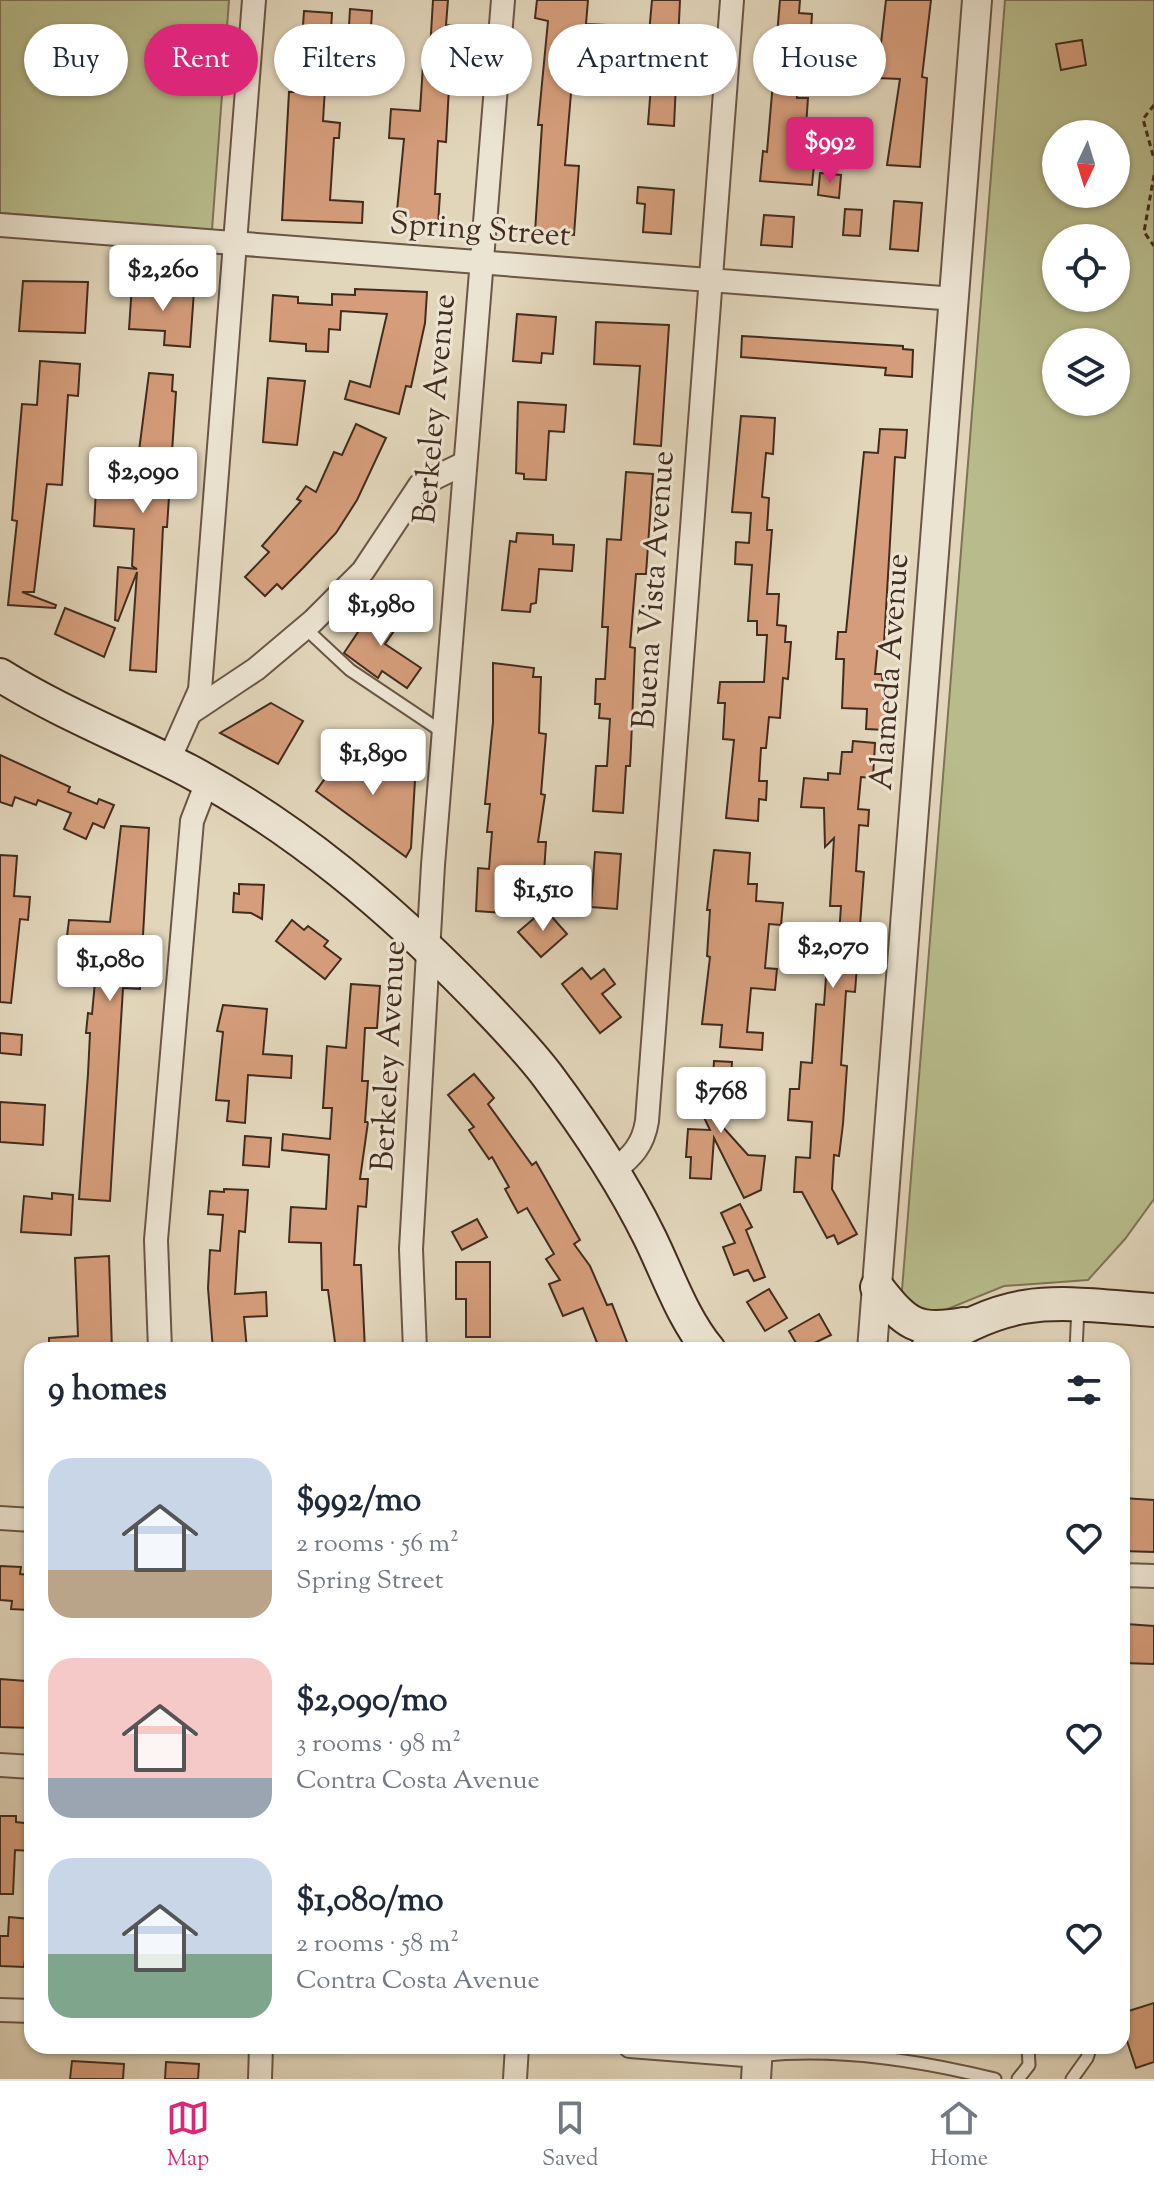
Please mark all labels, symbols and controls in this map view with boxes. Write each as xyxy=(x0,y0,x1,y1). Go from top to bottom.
chip: Buy xyxy=(24,24,128,96)
chip: Rent xyxy=(144,24,258,96)
chip: Filters xyxy=(274,24,405,96)
chip: New xyxy=(421,24,532,96)
chip: Apartment xyxy=(548,24,737,96)
chip: House xyxy=(753,24,886,96)
pin: $992 xyxy=(783,117,877,185)
north arrow xyxy=(1042,120,1130,208)
map controls xyxy=(1042,120,1130,416)
text: $992 xyxy=(804,124,856,161)
street label: Spring Street xyxy=(388,202,572,260)
button: locate xyxy=(1042,224,1130,312)
pin: $2,260 xyxy=(98,245,228,313)
text: $2,260 xyxy=(127,252,199,289)
street label: Berkeley Avenue xyxy=(403,292,469,526)
button: layers xyxy=(1042,328,1130,416)
pin: $2,090 xyxy=(78,447,208,515)
street label: Buena Vista Avenue xyxy=(622,449,688,731)
text: $2,090 xyxy=(107,454,179,491)
street label: Alameda Avenue xyxy=(860,552,922,792)
pin: $1,980 xyxy=(316,580,446,648)
text: $1,980 xyxy=(347,587,415,624)
pin: $1,890 xyxy=(308,729,438,797)
text: $1,890 xyxy=(339,736,407,773)
pin: $1,510 xyxy=(478,865,608,933)
text: $1,510 xyxy=(513,872,573,909)
pin: $2,070 xyxy=(768,922,898,990)
text: $2,070 xyxy=(797,929,869,966)
pin: $1,080 xyxy=(45,935,175,1003)
street label: Berkeley Avenue xyxy=(361,939,419,1173)
text: $1,080 xyxy=(76,942,144,979)
pin: $768 xyxy=(674,1067,768,1135)
text: $768 xyxy=(695,1074,747,1111)
text: 9 homes xyxy=(48,1366,167,1415)
icon: filters xyxy=(1062,1368,1106,1412)
text: $992/mo xyxy=(296,1477,421,1526)
icon: home xyxy=(112,1490,208,1586)
icon: heart xyxy=(1062,1516,1106,1560)
text: 2 rooms · 56 m² xyxy=(296,1526,459,1563)
text: Spring Street xyxy=(296,1563,444,1600)
text: $2,090/mo xyxy=(296,1677,448,1726)
icon: home xyxy=(112,1690,208,1786)
icon: heart xyxy=(1062,1716,1106,1760)
text: 3 rooms · 98 m² xyxy=(296,1726,461,1763)
text: Contra Costa Avenue xyxy=(296,1763,540,1800)
text: $1,080/mo xyxy=(296,1877,444,1926)
icon: home xyxy=(112,1890,208,1986)
icon: heart xyxy=(1062,1916,1106,1960)
text: 2 rooms · 58 m² xyxy=(296,1926,459,1963)
text: Contra Costa Avenue xyxy=(296,1963,540,2000)
tab: Map xyxy=(166,2096,210,2176)
tab: Saved xyxy=(542,2096,598,2176)
tab: Home xyxy=(930,2096,988,2176)

